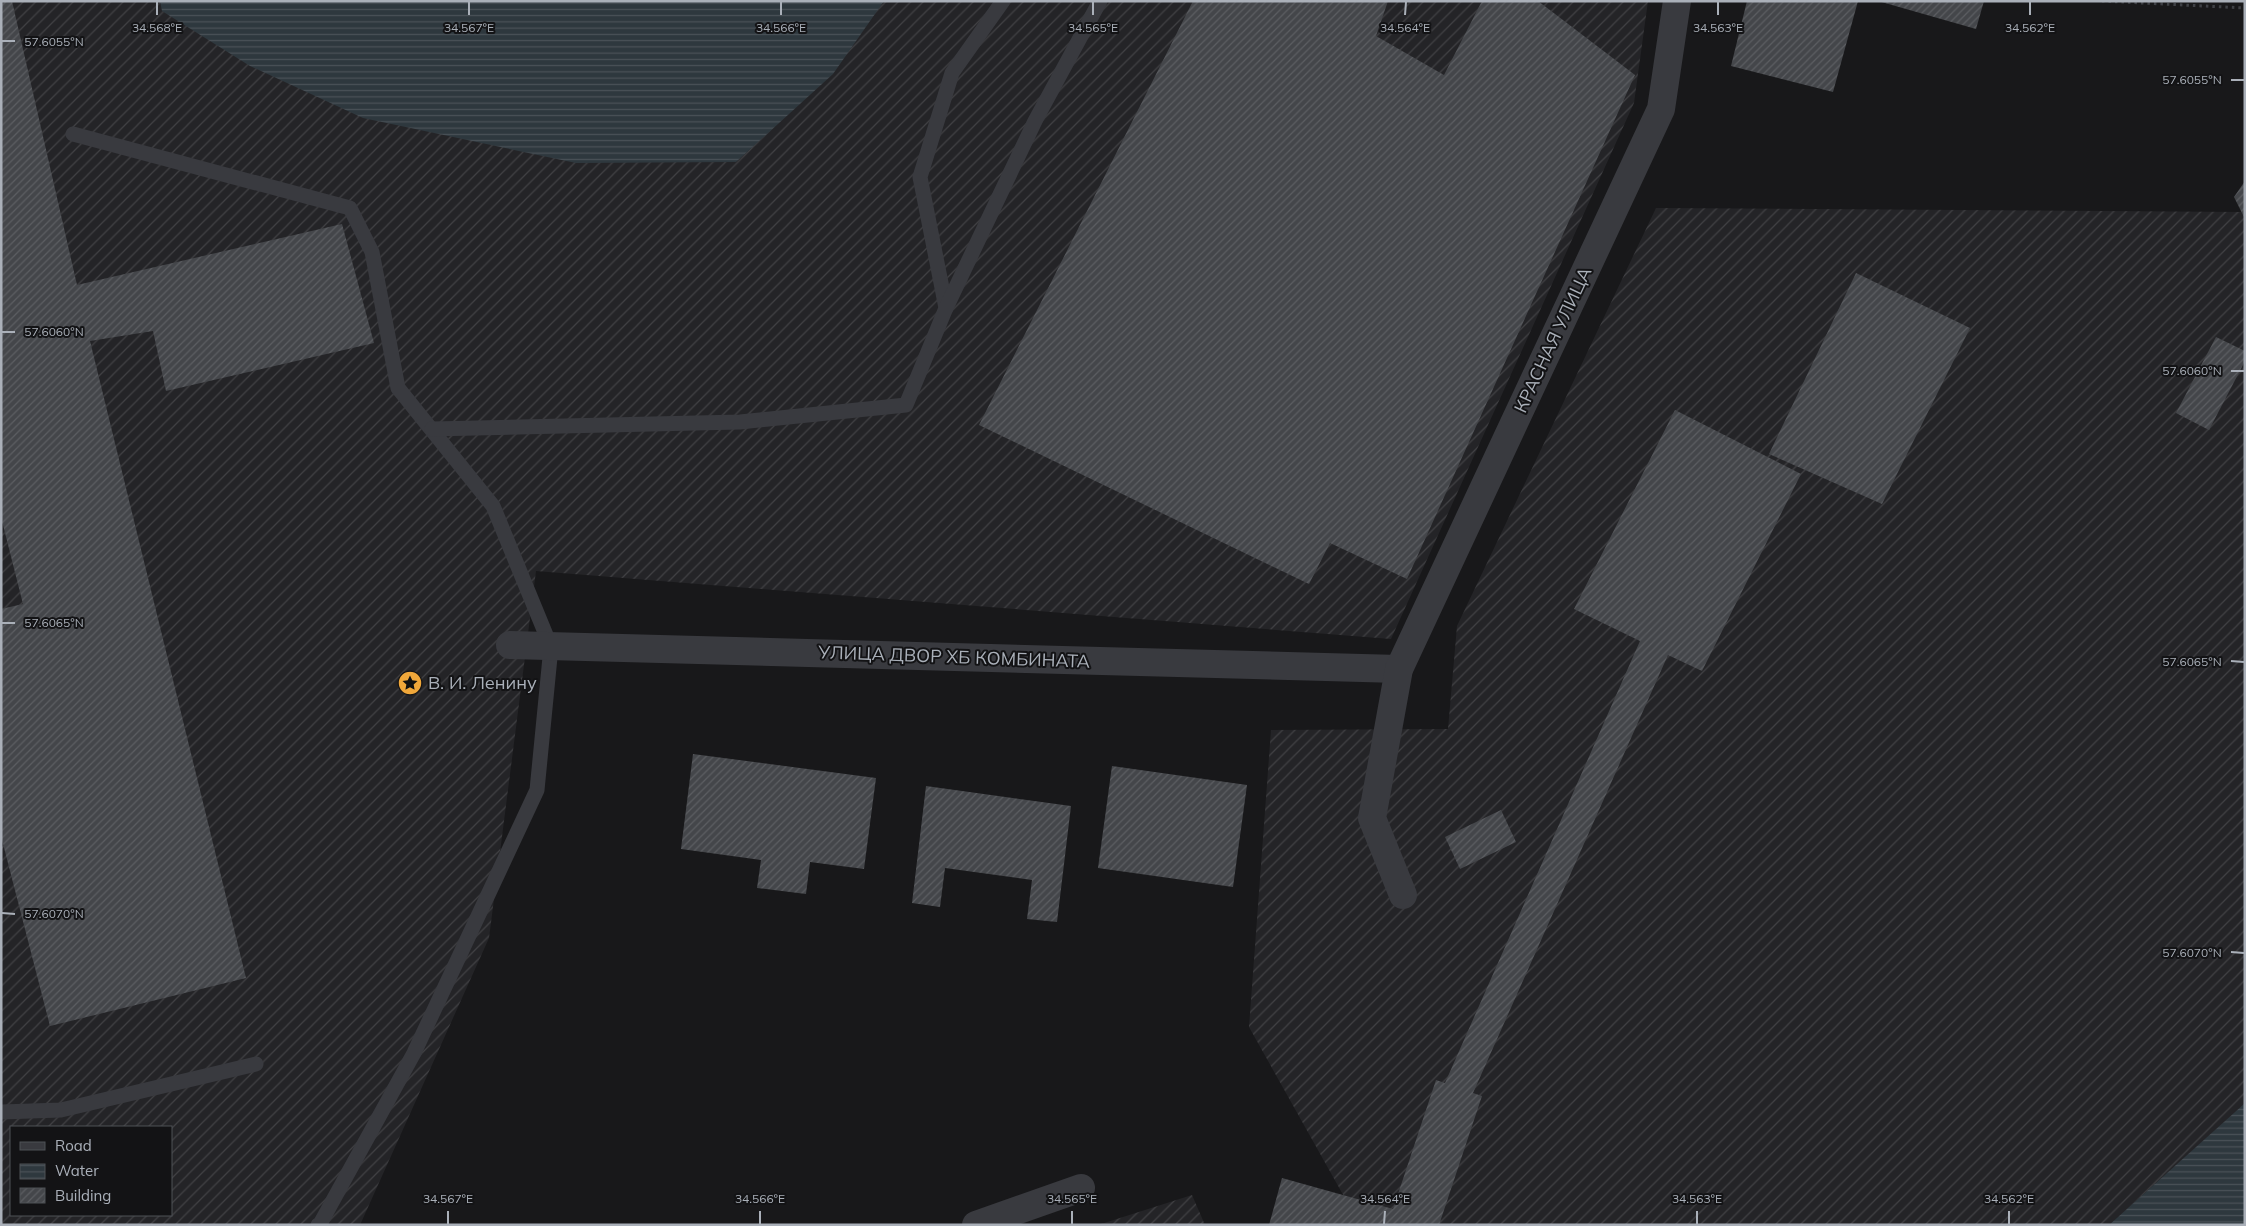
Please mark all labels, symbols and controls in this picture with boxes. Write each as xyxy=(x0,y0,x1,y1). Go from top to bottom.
text: 34.568°E xyxy=(132,20,182,35)
text: 34.567°E xyxy=(444,20,494,35)
text: 34.566°E xyxy=(756,20,806,35)
text: 34.565°E xyxy=(1068,20,1118,35)
text: 34.564°E xyxy=(1380,20,1430,35)
text: 34.563°E xyxy=(1693,20,1743,35)
text: 34.562°E xyxy=(2005,20,2055,35)
text: 57.6055°N xyxy=(24,34,84,49)
text: 57.6055°N xyxy=(2162,72,2222,87)
street label: КРАСНАЯ УЛИЦА xyxy=(1509,263,1596,416)
text: 57.6060°N xyxy=(24,324,84,339)
text: 57.6060°N xyxy=(2162,363,2222,378)
text: 57.6065°N xyxy=(24,615,84,630)
street label: УЛИЦА ДВОР ХБ КОМБИНАТА xyxy=(817,640,1090,673)
text: 57.6065°N xyxy=(2162,654,2222,669)
place icon: В. И. Ленину xyxy=(397,670,423,696)
place label: В. И. Ленину xyxy=(428,671,537,694)
text: 57.6070°N xyxy=(24,906,84,921)
text: 57.6070°N xyxy=(2162,945,2222,960)
legend xyxy=(10,1126,172,1216)
text: Road xyxy=(55,1136,92,1155)
text: Water xyxy=(55,1161,99,1180)
text: Building xyxy=(55,1186,111,1205)
text: 34.567°E xyxy=(423,1191,473,1206)
text: 34.566°E xyxy=(735,1191,785,1206)
text: 34.565°E xyxy=(1047,1191,1097,1206)
text: 34.564°E xyxy=(1360,1191,1410,1206)
text: 34.563°E xyxy=(1672,1191,1722,1206)
text: 34.562°E xyxy=(1984,1191,2034,1206)

